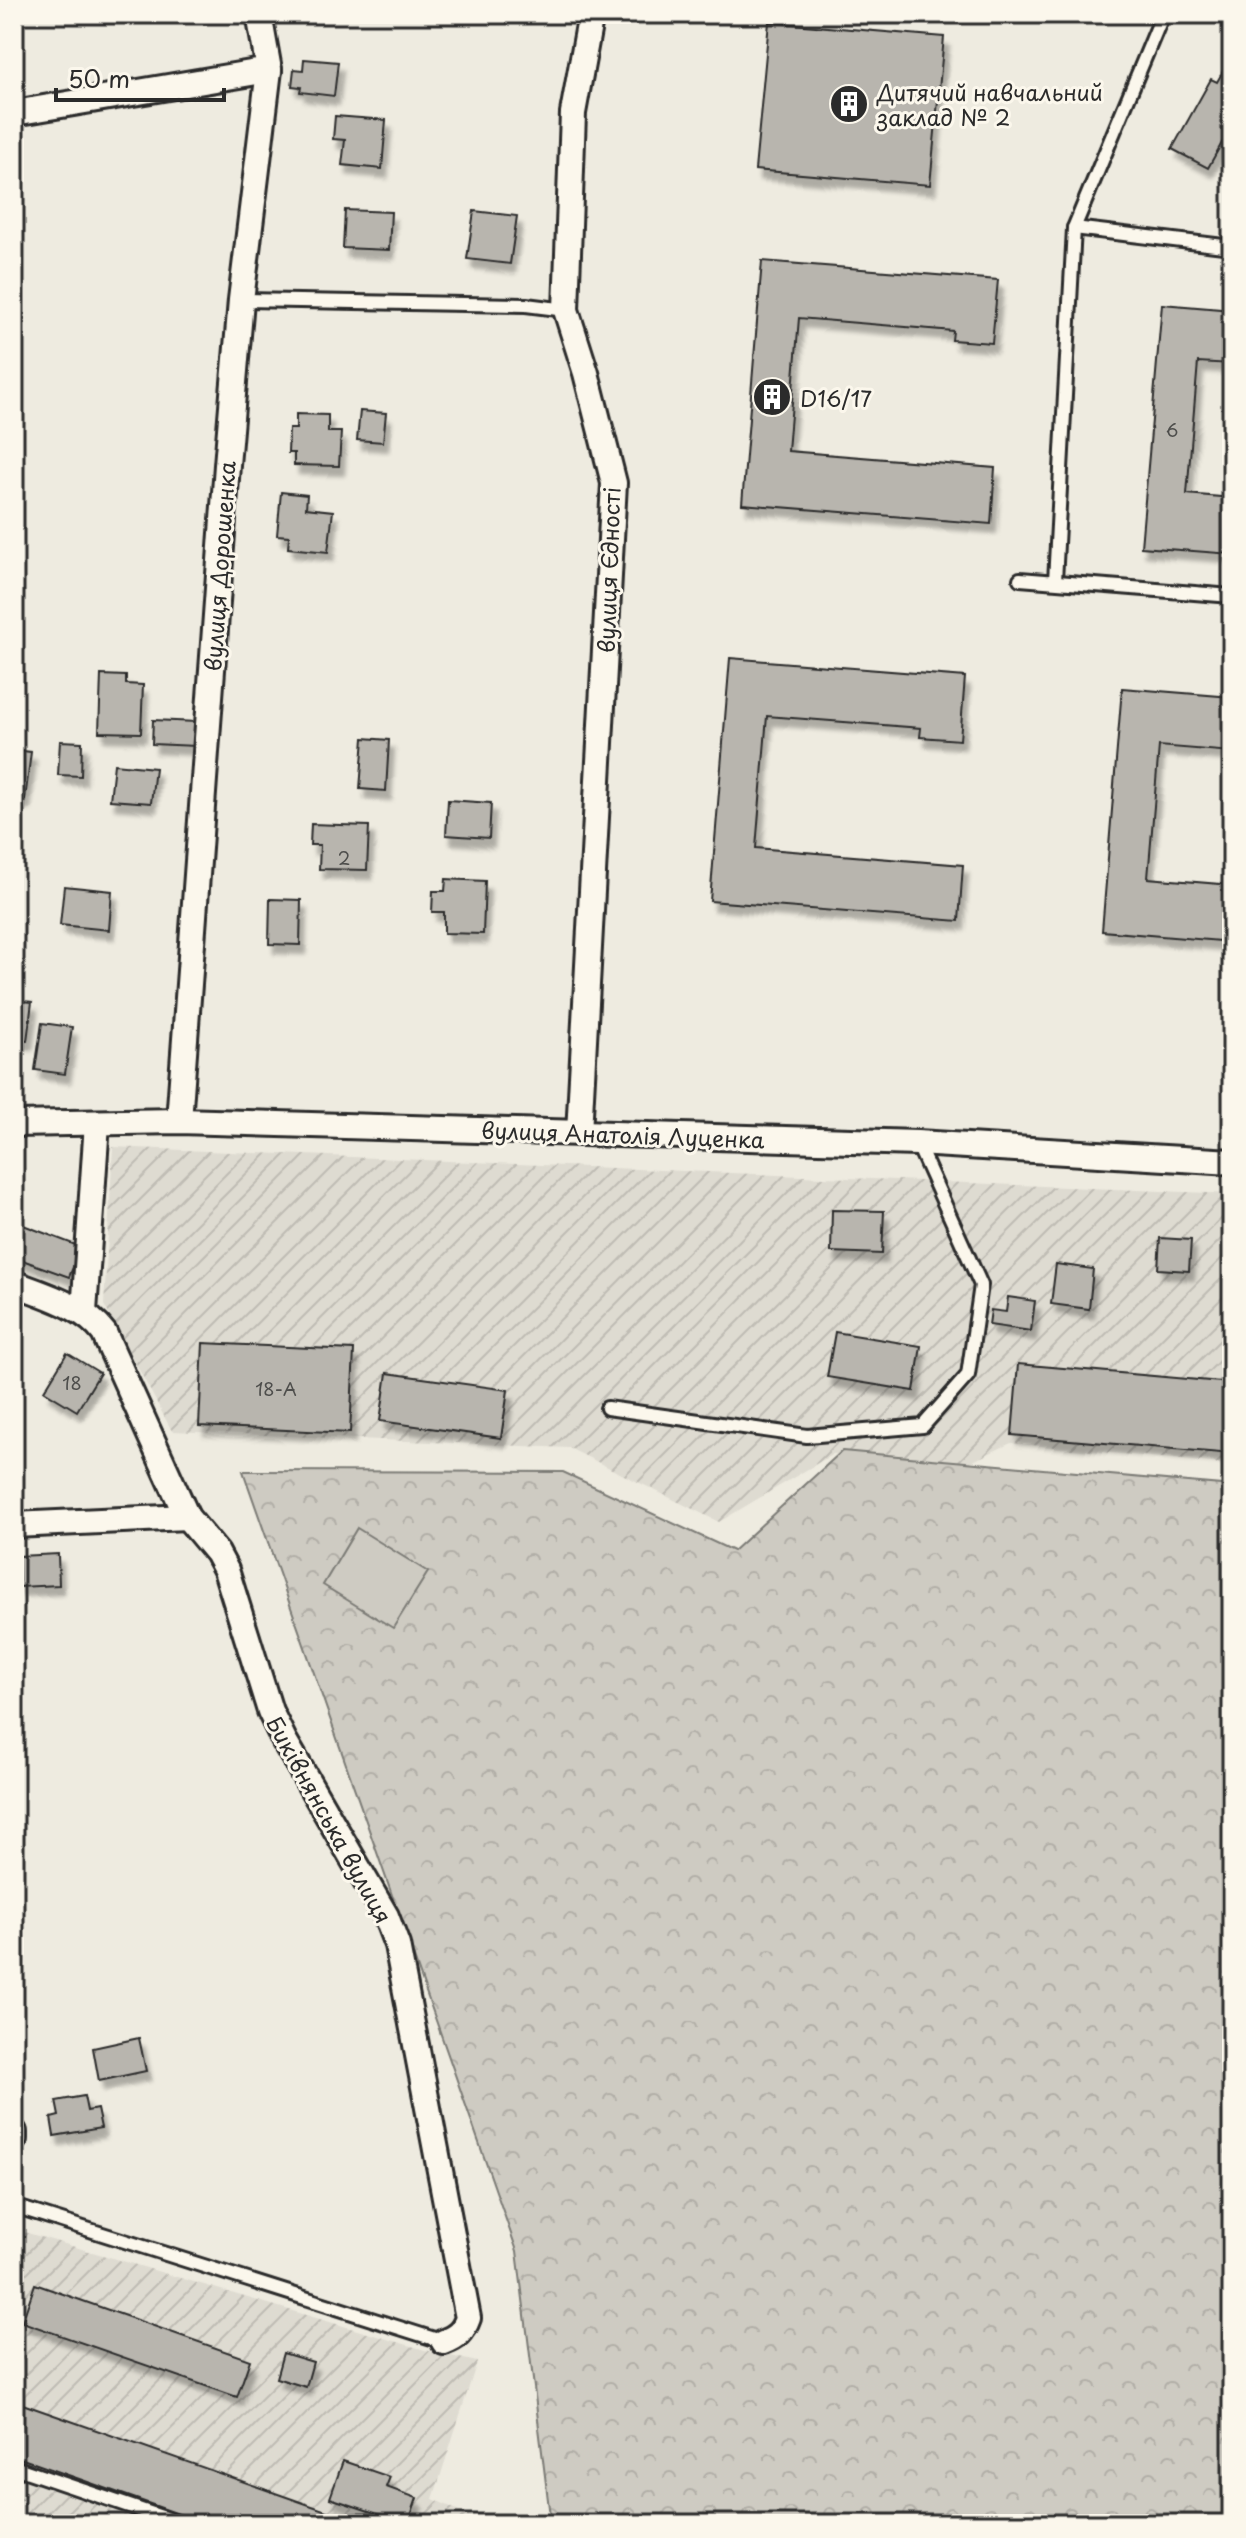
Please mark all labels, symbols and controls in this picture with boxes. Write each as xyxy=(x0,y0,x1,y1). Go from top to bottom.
scale bar xyxy=(56,52,224,102)
text: 50 m xyxy=(68,60,130,96)
place label: Дитячий навчальний заклад № 2 xyxy=(876,75,1103,133)
building icon: Дитячий навчальний заклад № 2 xyxy=(828,83,870,125)
building icon: D16/17 xyxy=(751,376,793,418)
place label: D16/17 xyxy=(800,381,872,414)
house number: 6 xyxy=(1166,416,1178,443)
street label: вулиця Дорошенка xyxy=(195,459,243,672)
street label: вулиця Єдності xyxy=(589,486,627,654)
house number: 2 xyxy=(338,844,350,871)
street label: вулиця Анатолія Луценка xyxy=(481,1113,766,1155)
house number: 18 xyxy=(62,1369,82,1396)
house number: 18-А xyxy=(255,1375,297,1402)
street label: Биківнянська вулиця xyxy=(259,1709,401,1929)

